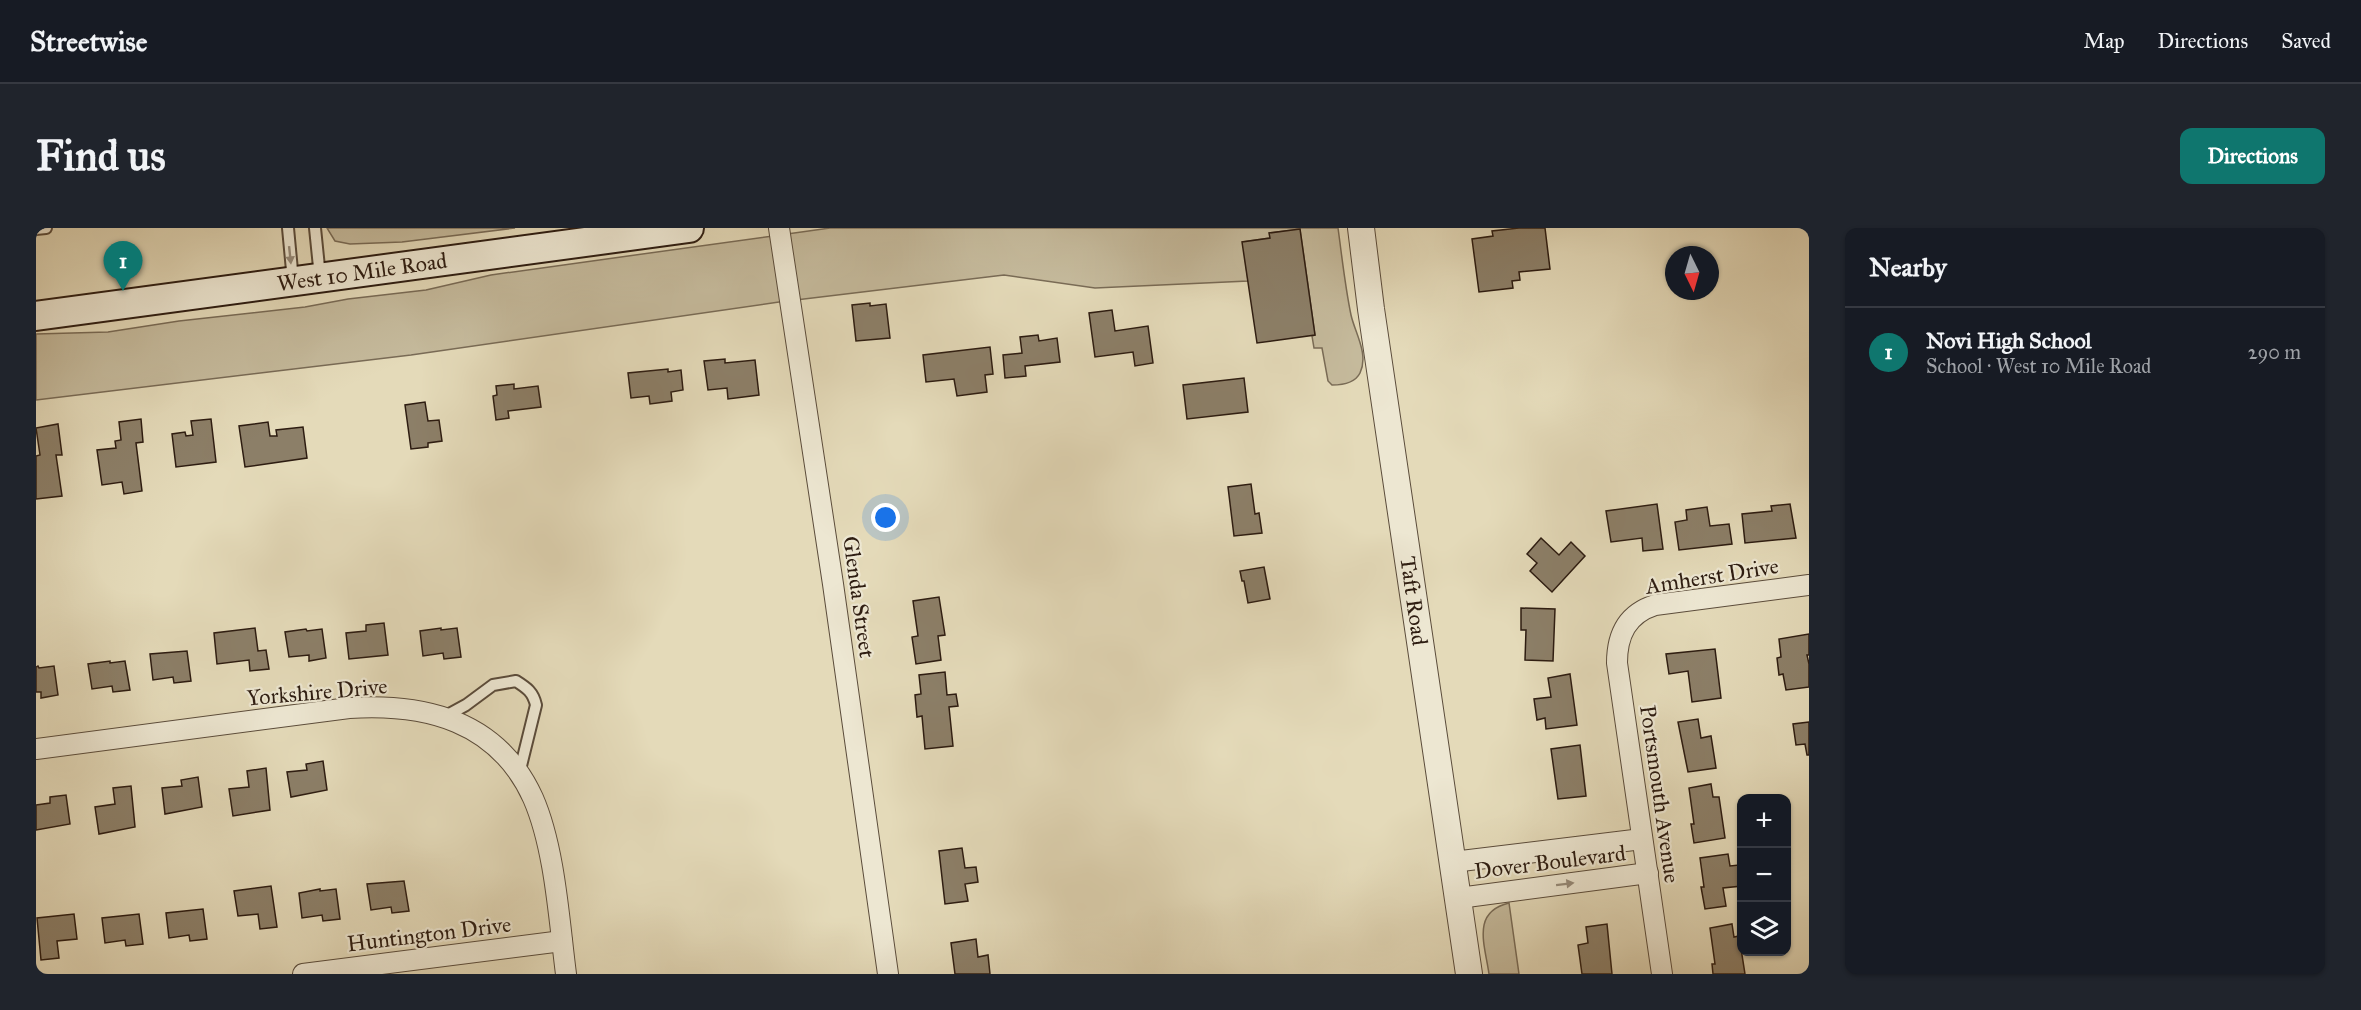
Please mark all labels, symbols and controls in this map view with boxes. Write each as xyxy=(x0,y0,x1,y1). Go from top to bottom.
text: Streetwise xyxy=(30,24,147,59)
text: Map xyxy=(2084,28,2125,54)
text: Directions xyxy=(2158,28,2248,54)
text: Saved xyxy=(2281,28,2331,54)
button: Directions xyxy=(2180,128,2325,184)
text: Find us xyxy=(36,130,166,182)
pin: 1 xyxy=(104,242,142,291)
one-way arrow xyxy=(285,245,295,264)
north arrow xyxy=(1665,246,1719,300)
street label: West 10 Mile Road xyxy=(275,247,449,297)
text: Nearby xyxy=(1869,251,1947,283)
text: Novi High School xyxy=(1926,327,2092,354)
text: 1 xyxy=(1885,340,1892,364)
text: 290 m xyxy=(2248,340,2301,364)
text: School · West 10 Mile Road xyxy=(1926,354,2151,378)
your location xyxy=(871,503,900,532)
street label: Glenda Street xyxy=(837,534,881,660)
street label: Amherst Drive xyxy=(1643,552,1780,600)
street label: Taft Road xyxy=(1394,555,1434,647)
street label: Yorkshire Drive xyxy=(246,672,388,712)
street label: Portsmouth Avenue xyxy=(1634,703,1686,885)
map controls xyxy=(1737,794,1791,956)
button: + xyxy=(1737,794,1791,848)
street label: Dover Boulevard xyxy=(1473,839,1627,885)
button: − xyxy=(1737,848,1791,902)
one-way arrow xyxy=(1555,879,1574,888)
button: layers xyxy=(1737,902,1791,956)
street label: Huntington Drive xyxy=(346,911,512,957)

